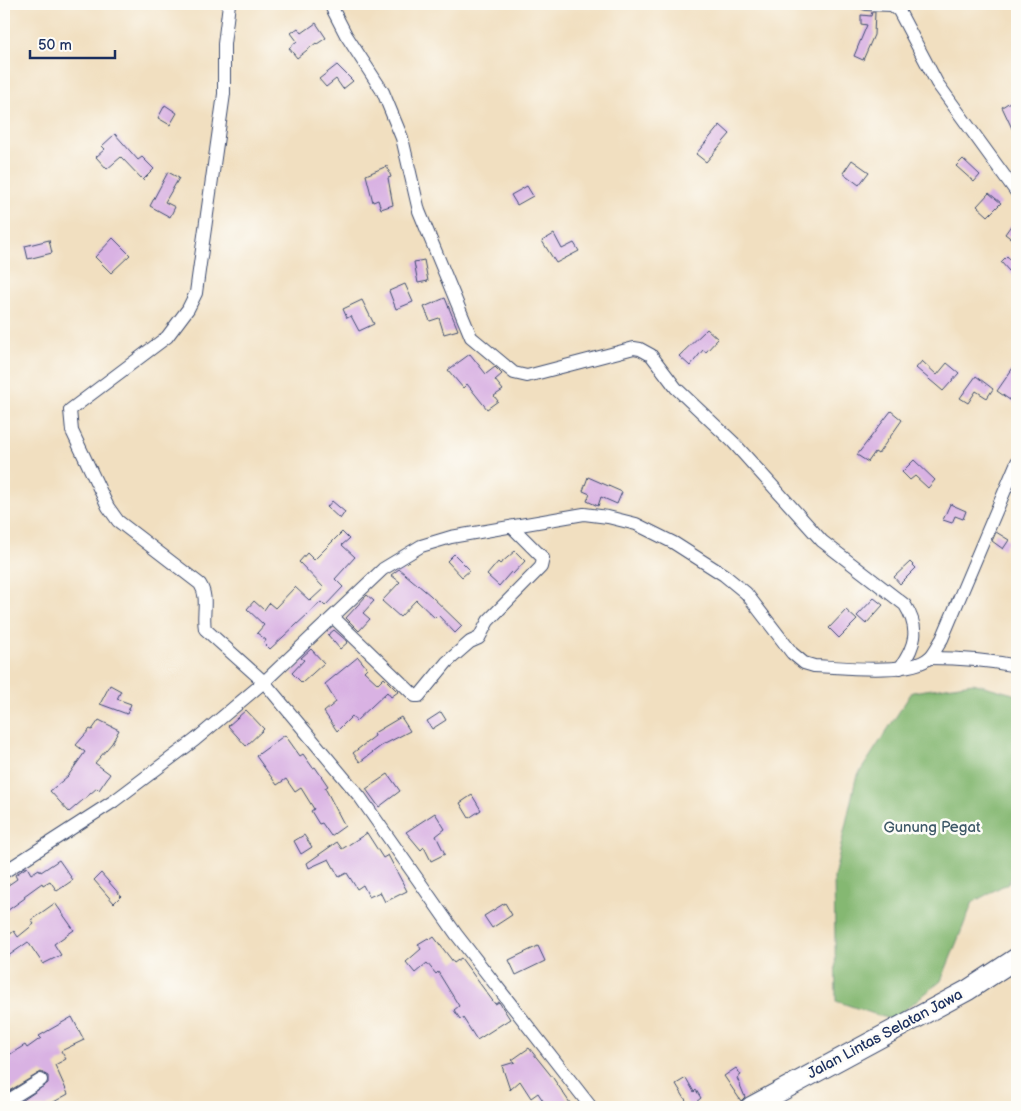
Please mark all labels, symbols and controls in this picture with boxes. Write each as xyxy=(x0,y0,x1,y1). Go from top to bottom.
scale bar xyxy=(30,28,115,60)
text: 50 m xyxy=(38,36,72,55)
park label: Gunung Pegat xyxy=(883,818,981,837)
street label: Jalan Lintas Selatan Jawa xyxy=(804,985,966,1083)

